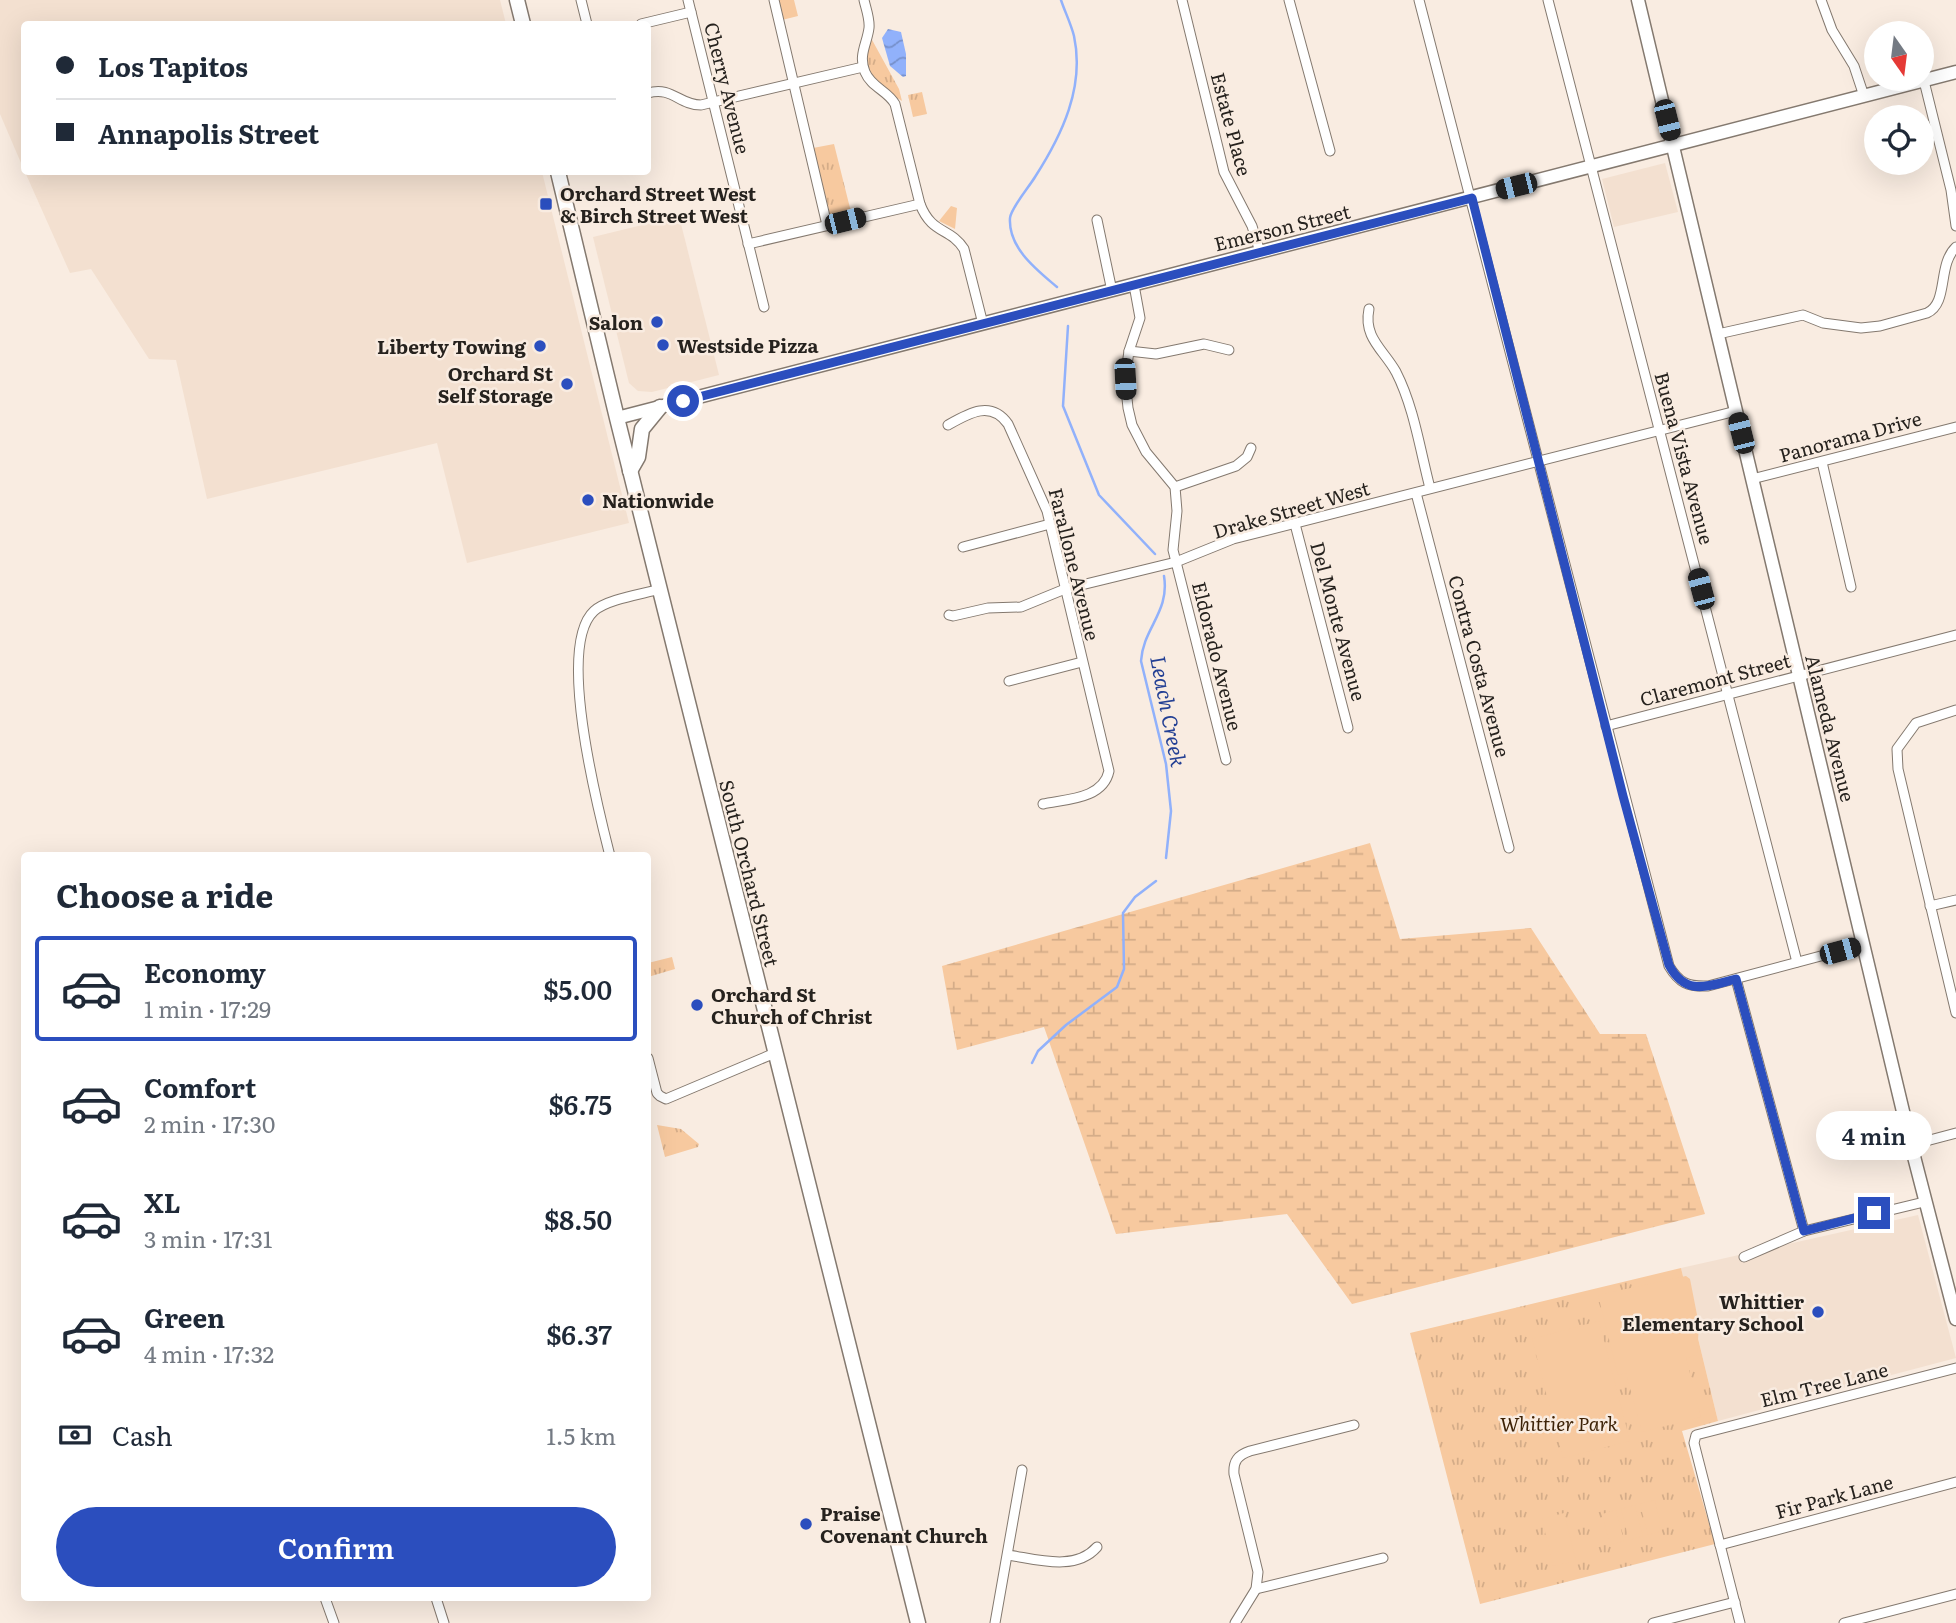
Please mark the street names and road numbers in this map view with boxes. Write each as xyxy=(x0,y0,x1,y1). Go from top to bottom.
street label: Cherry Avenue xyxy=(698,19,758,157)
street label: Estate Place xyxy=(1205,69,1259,179)
street label: Emerson Street xyxy=(1211,196,1353,257)
street label: Buena Vista Avenue xyxy=(1648,369,1722,548)
street label: Panorama Drive xyxy=(1776,404,1924,468)
street label: Drake Street West xyxy=(1209,473,1373,545)
street label: Farallone Avenue xyxy=(1042,485,1108,643)
street label: Del Monte Avenue xyxy=(1304,538,1374,704)
street label: Contra Costa Avenue xyxy=(1442,572,1518,760)
street label: Eldorado Avenue xyxy=(1186,578,1250,734)
street label: Claremont Street xyxy=(1636,645,1794,713)
street label: Alameda Avenue xyxy=(1799,651,1863,805)
street label: South Orchard Street xyxy=(713,777,787,970)
street label: Elm Tree Lane xyxy=(1757,1355,1891,1413)
street label: Fir Park Lane xyxy=(1772,1467,1896,1525)

